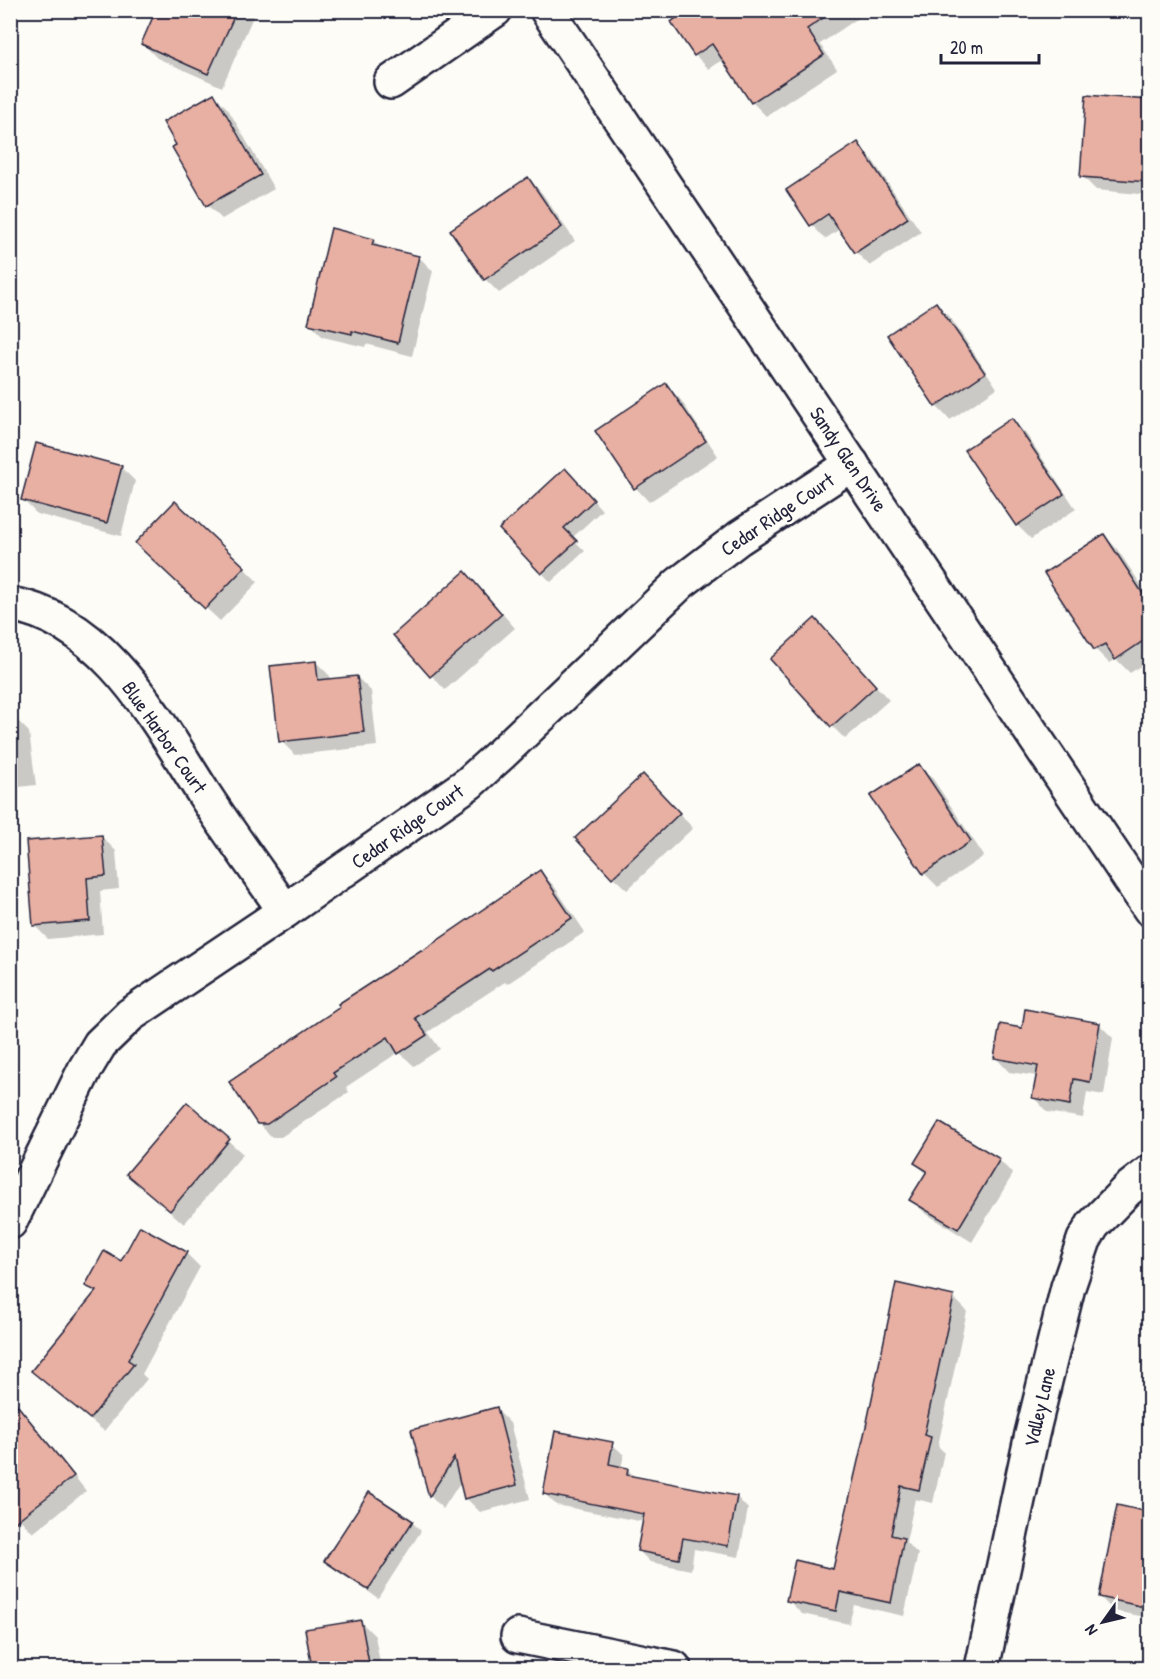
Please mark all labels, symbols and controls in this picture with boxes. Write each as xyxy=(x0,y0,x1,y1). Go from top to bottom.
scale bar xyxy=(941,27,1038,65)
text: 20 m xyxy=(950,35,983,60)
street label: Sandy Glen Drive xyxy=(804,401,894,517)
street label: Cedar Ridge Court xyxy=(715,465,840,562)
street label: Blue Harbor Court xyxy=(116,676,214,799)
street label: Cedar Ridge Court xyxy=(345,777,469,875)
street label: Valley Lane xyxy=(1017,1364,1061,1449)
north arrow xyxy=(1073,1592,1133,1652)
text: N xyxy=(1079,1620,1102,1640)

